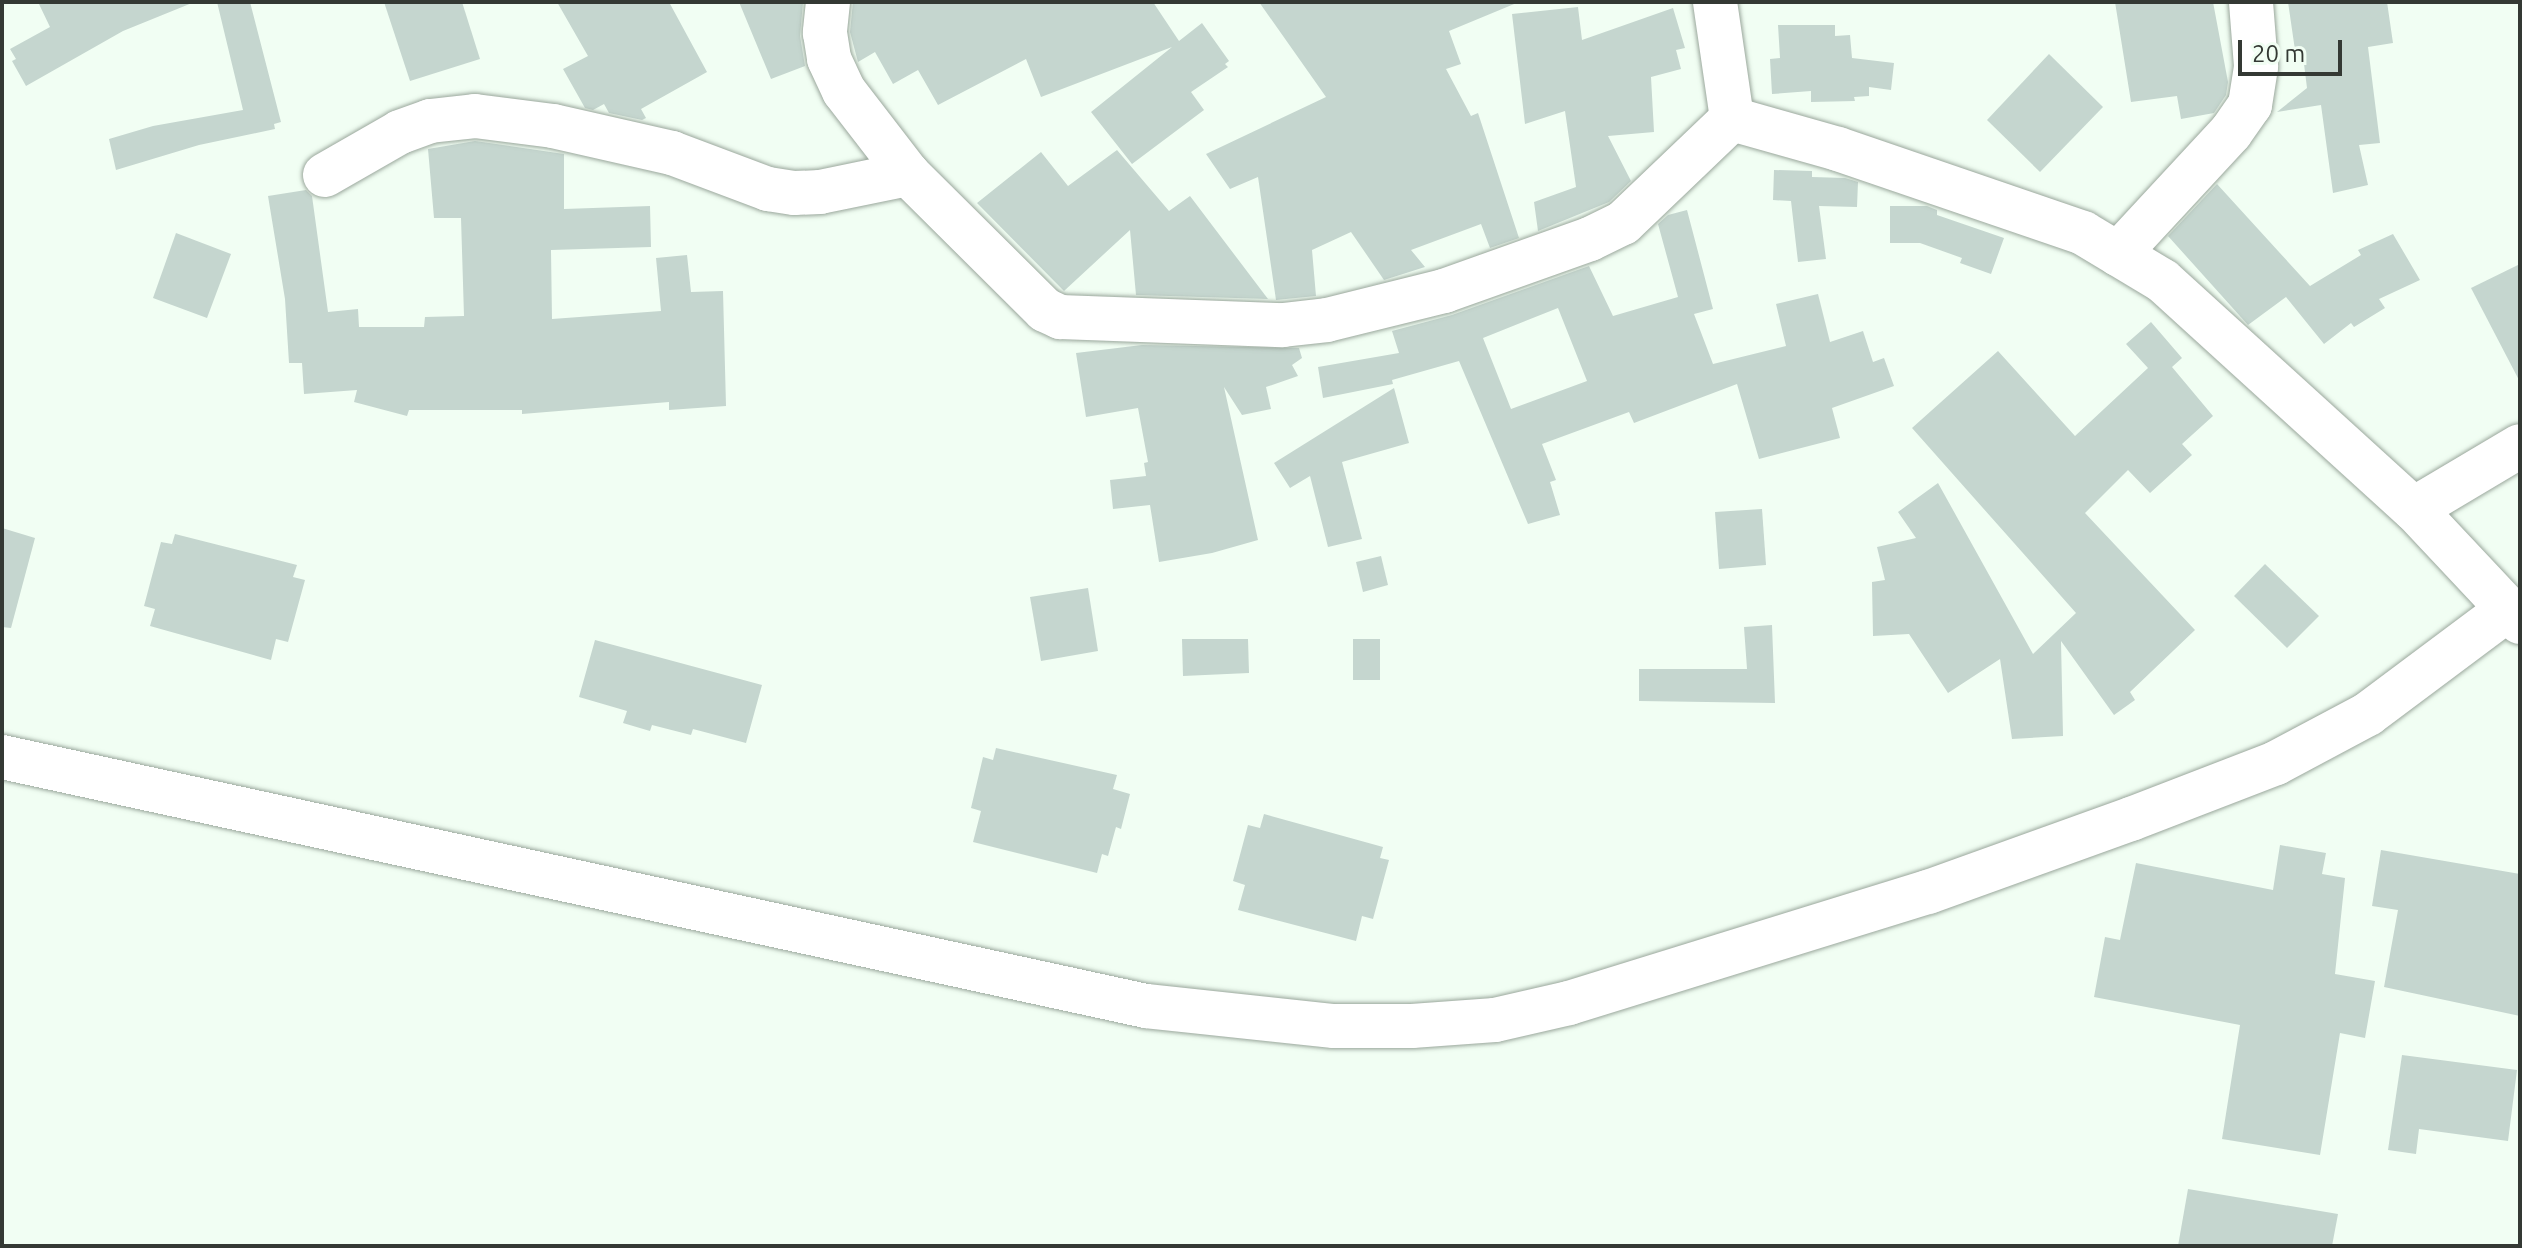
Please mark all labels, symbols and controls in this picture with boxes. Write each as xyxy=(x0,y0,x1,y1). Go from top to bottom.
scale bar xyxy=(2242,24,2346,74)
text: 20 m xyxy=(2252,40,2305,67)

